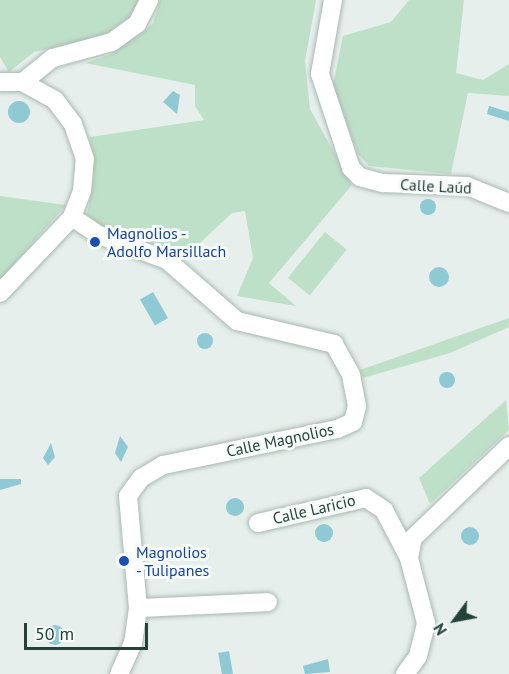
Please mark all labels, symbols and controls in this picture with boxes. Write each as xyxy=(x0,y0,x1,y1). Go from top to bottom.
street label: Calle Laúd xyxy=(400,175,472,197)
place label: Magnolios - Adolfo Marsillach xyxy=(107,223,226,261)
marker: Magnolios - Adolfo Marsillach xyxy=(88,235,102,249)
street label: Calle Magnolios xyxy=(225,419,335,461)
street label: Calle Laricio xyxy=(271,490,357,528)
place label: Magnolios - Tulipanes xyxy=(136,542,211,580)
marker: Magnolios - Tulipanes xyxy=(117,554,131,568)
north arrow xyxy=(425,590,485,650)
scale bar xyxy=(27,611,152,649)
text: N xyxy=(428,620,451,639)
text: 50 m xyxy=(35,622,74,645)

